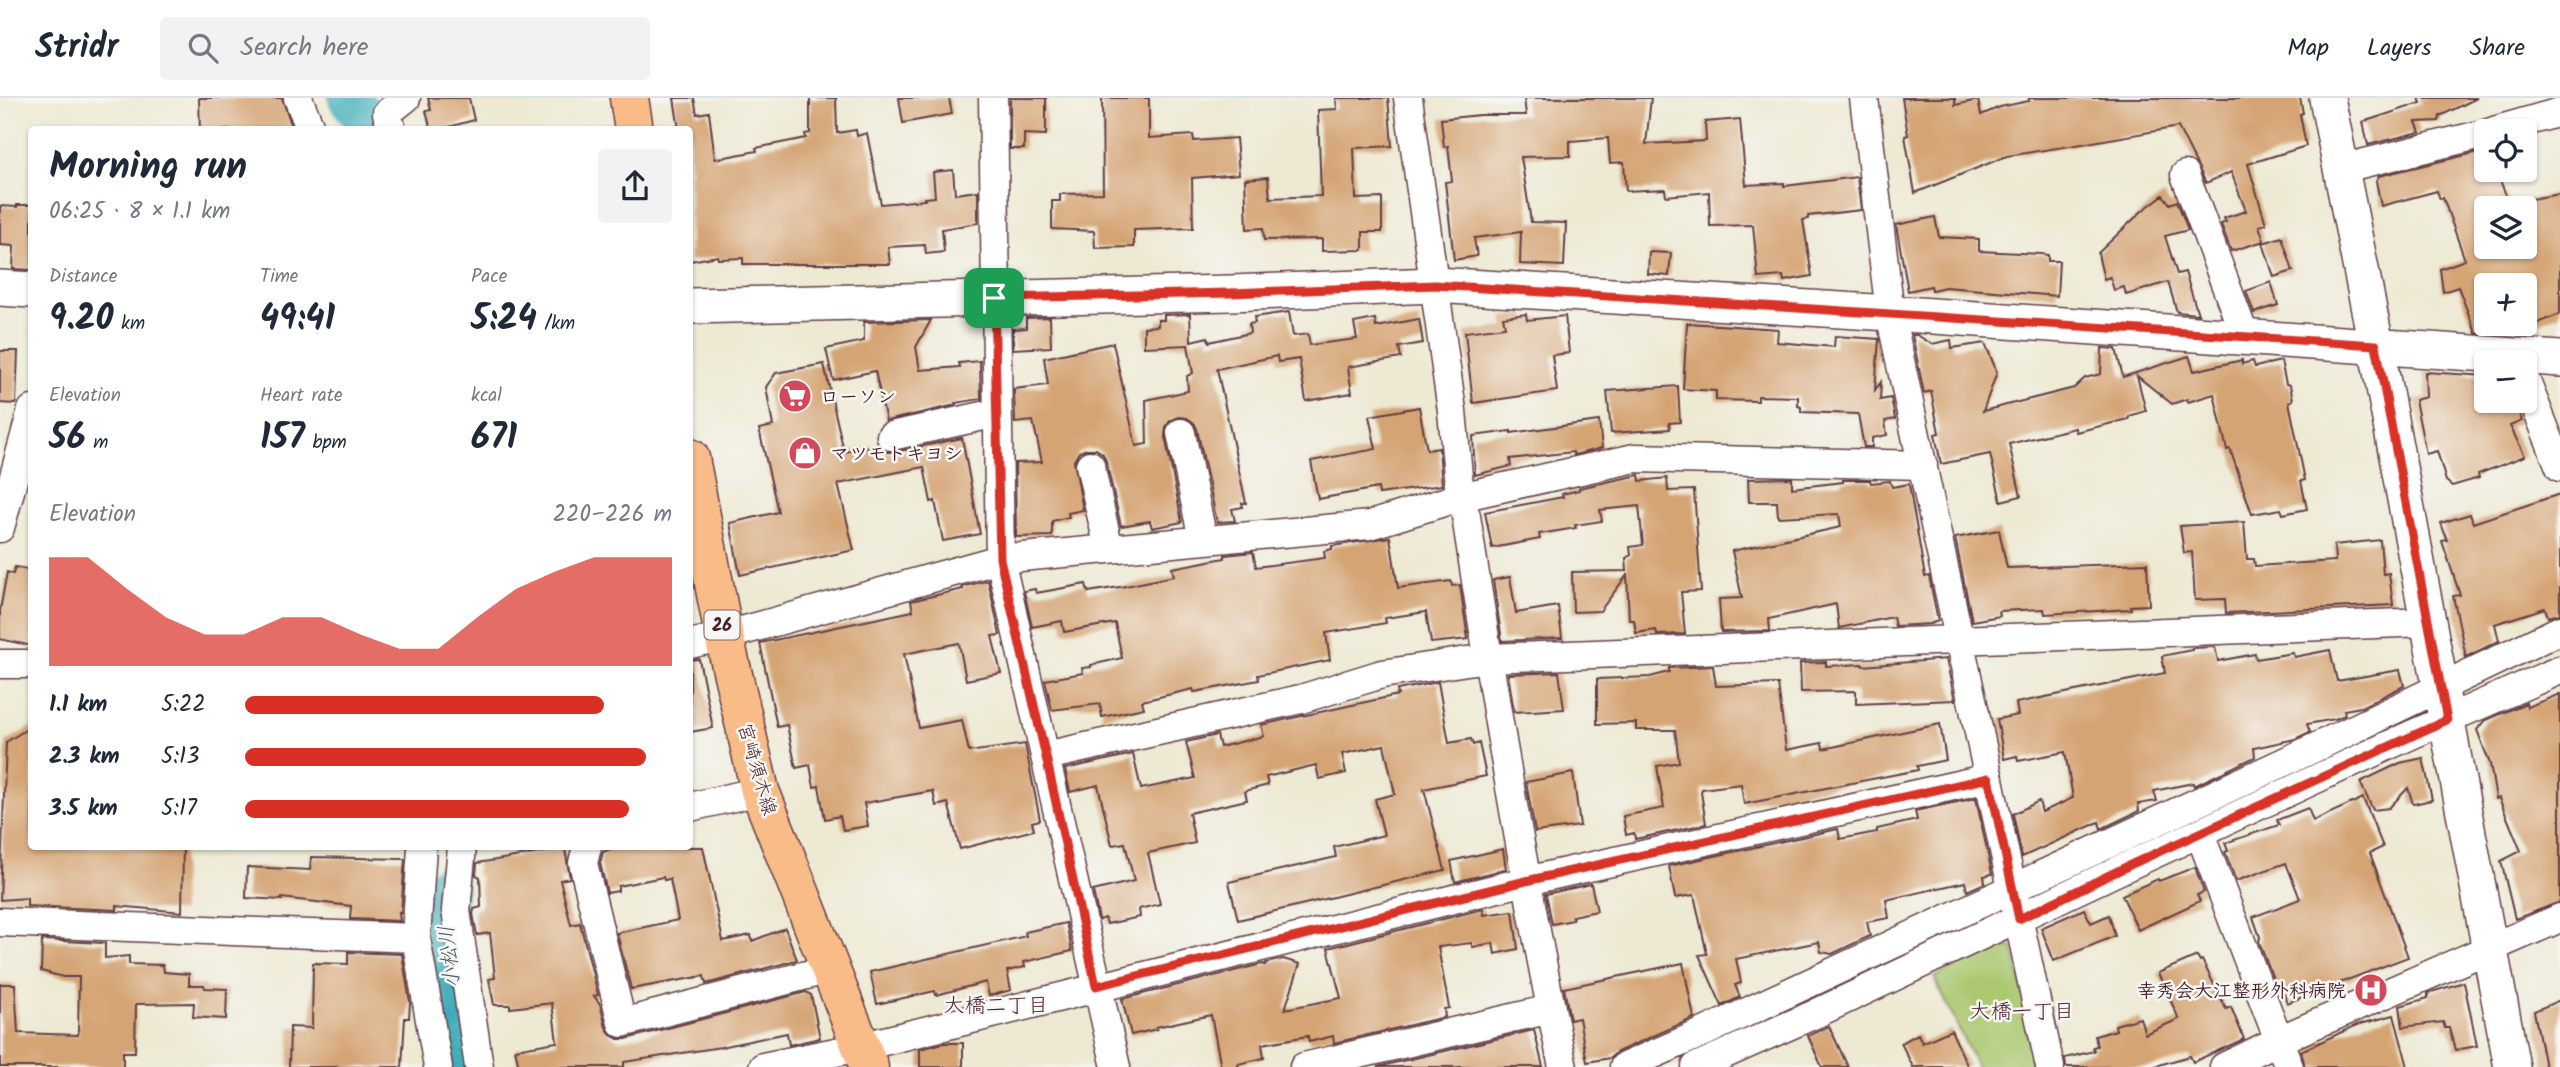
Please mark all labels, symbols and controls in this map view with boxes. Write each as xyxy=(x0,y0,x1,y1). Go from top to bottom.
search box xyxy=(160,17,650,80)
text: Stridr xyxy=(35,22,118,75)
text: Search here xyxy=(240,27,369,69)
icon: search xyxy=(184,29,222,67)
text: Map xyxy=(2287,29,2329,68)
text: Layers xyxy=(2367,29,2431,68)
text: Share xyxy=(2469,29,2525,68)
map controls xyxy=(2474,119,2537,413)
button: locate xyxy=(2474,119,2537,182)
text: Morning run xyxy=(49,138,247,198)
button: share xyxy=(598,149,672,223)
text: 06:25 · 8 × 1.1 km xyxy=(49,194,230,230)
button: layers xyxy=(2474,196,2537,259)
text: Distance xyxy=(49,262,117,292)
text: Time xyxy=(260,262,298,292)
text: Pace xyxy=(471,262,507,292)
pin xyxy=(964,268,1024,328)
button: + xyxy=(2474,273,2537,336)
icon: arrive xyxy=(975,279,1013,317)
text: 9.20 xyxy=(49,292,113,348)
text: 49:41 xyxy=(260,292,335,348)
text: 5:24 xyxy=(471,292,537,348)
text: km xyxy=(113,309,145,339)
text: /km xyxy=(537,309,575,339)
button: − xyxy=(2474,350,2537,413)
supermarket icon: ローソン xyxy=(776,377,814,415)
text: Elevation xyxy=(49,381,121,411)
text: Heart rate xyxy=(260,381,343,411)
text: kcal xyxy=(471,381,502,411)
place label: ローソン xyxy=(820,383,896,413)
text: 56 xyxy=(49,411,86,467)
text: 157 xyxy=(260,411,305,467)
text: 671 xyxy=(471,411,517,467)
text: m xyxy=(86,428,108,458)
text: bpm xyxy=(305,428,347,458)
shop icon: マツモトキヨシ xyxy=(786,434,824,472)
place label: マツモトキヨシ xyxy=(830,440,963,470)
text: Elevation xyxy=(49,497,136,533)
text: 220–226 m xyxy=(553,497,672,533)
road number: 26 xyxy=(704,610,740,640)
text: 1.1 km xyxy=(49,687,107,723)
text: 5:22 xyxy=(161,687,206,723)
street label: 宮崎須木線 xyxy=(729,720,784,819)
text: 2.3 km xyxy=(49,739,119,775)
text: 5:13 xyxy=(161,739,199,775)
text: 3.5 km xyxy=(49,791,118,827)
text: 5:17 xyxy=(161,791,197,827)
water label: 小松川 xyxy=(431,924,470,990)
hospital icon: 幸秀会大江整形外科病院 xyxy=(2352,971,2390,1009)
place label: 幸秀会大江整形外科病院 xyxy=(2137,977,2346,1007)
district label: 大橋二丁目 xyxy=(944,990,1049,1023)
district label: 大橋一丁目 xyxy=(1970,996,2075,1029)

